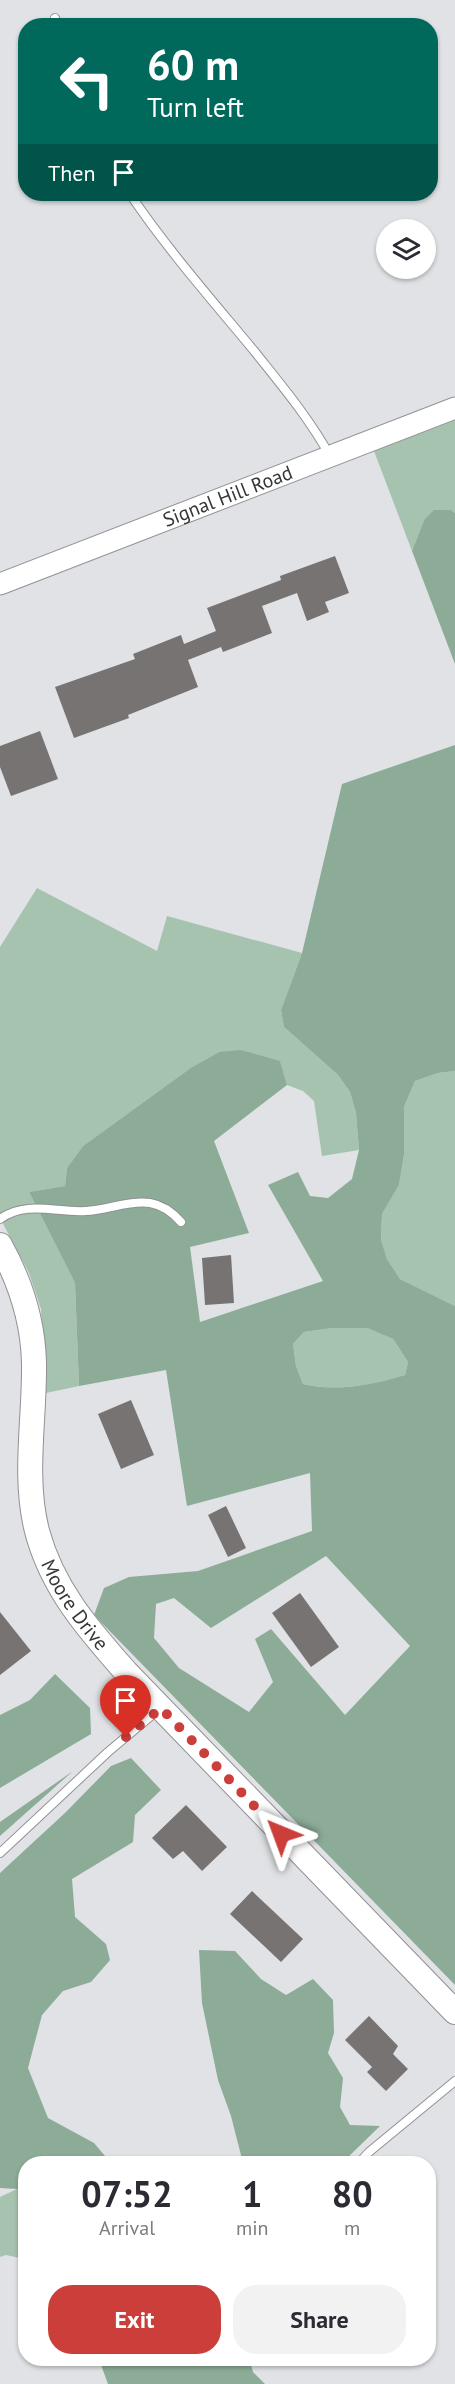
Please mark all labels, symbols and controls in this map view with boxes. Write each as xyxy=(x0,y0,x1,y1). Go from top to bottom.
text: 60 m xyxy=(147,37,239,92)
icon: left xyxy=(48,42,126,120)
text: Turn left xyxy=(147,90,244,124)
icon: arrive xyxy=(107,156,140,189)
text: Then xyxy=(48,159,95,187)
map controls xyxy=(376,219,436,279)
button: layers xyxy=(376,219,436,279)
street label: Signal Hill Road xyxy=(159,459,296,533)
street label: Moore Drive xyxy=(35,1555,114,1656)
pin xyxy=(100,1675,151,1737)
icon: arrive xyxy=(109,1684,142,1717)
position arrow xyxy=(249,1802,313,1866)
text: 07:52 xyxy=(81,2170,173,2217)
text: 1 xyxy=(242,2170,262,2217)
text: 80 xyxy=(332,2170,373,2217)
text: Arrival xyxy=(99,2215,155,2241)
text: min xyxy=(236,2215,269,2241)
text: m xyxy=(344,2215,360,2241)
button: Exit xyxy=(48,2285,221,2354)
button: Share xyxy=(233,2285,406,2354)

